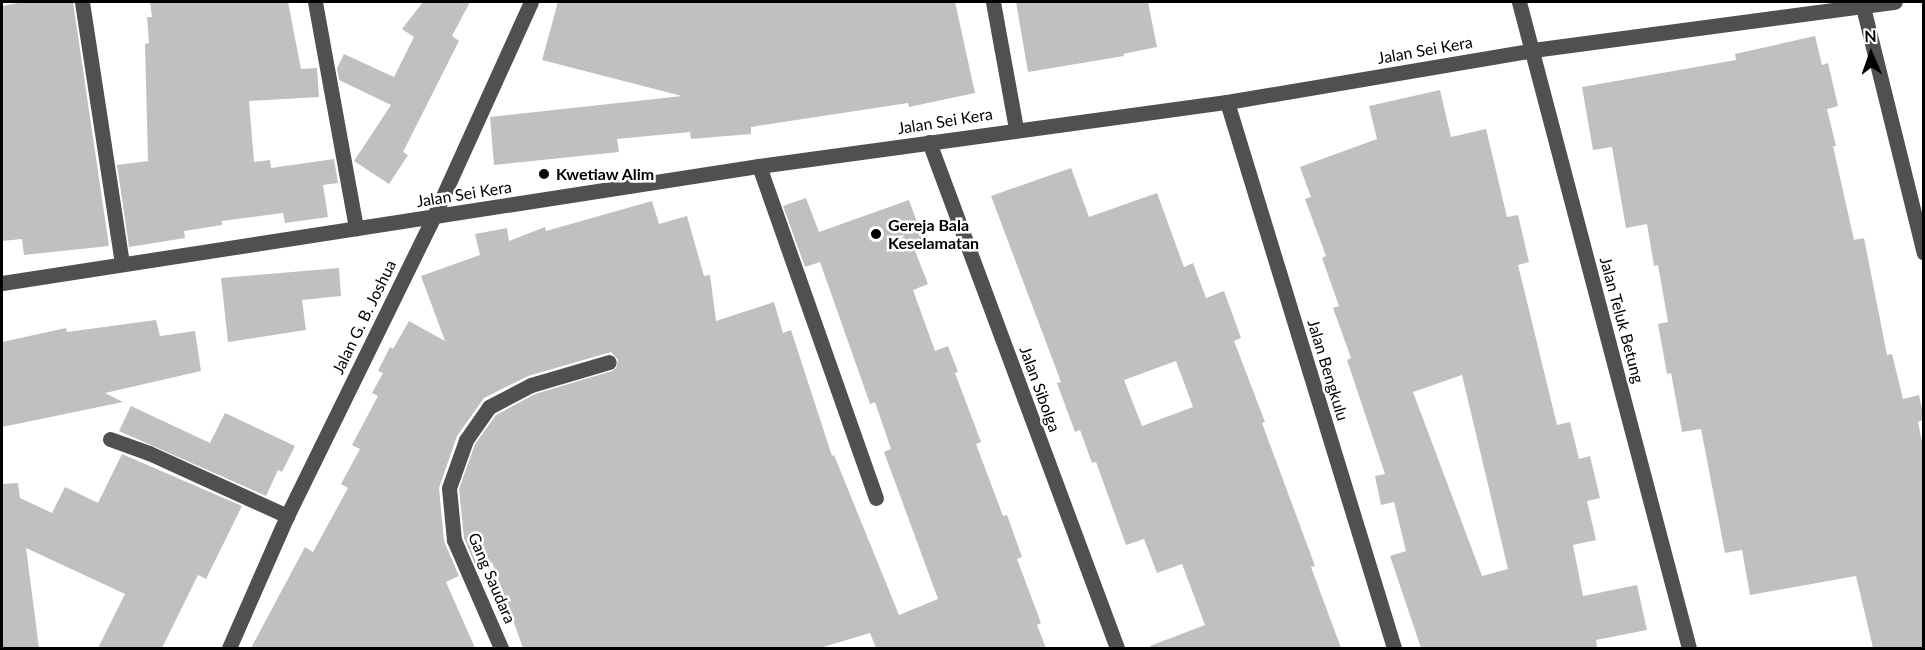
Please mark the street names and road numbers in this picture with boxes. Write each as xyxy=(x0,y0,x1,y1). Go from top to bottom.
street label: Jalan Sei Kera xyxy=(1376,32,1474,68)
street label: Jalan Sei Kera xyxy=(896,104,994,138)
street label: Jalan Sei Kera xyxy=(415,177,513,211)
street label: Jalan Teluk Betung xyxy=(1596,254,1648,386)
street label: Jalan G. B. Joshua xyxy=(328,257,400,377)
street label: Jalan Bengkulu xyxy=(1303,317,1353,423)
street label: Jalan Sibolga xyxy=(1016,344,1064,434)
street label: Gang Saudara xyxy=(464,530,520,626)

